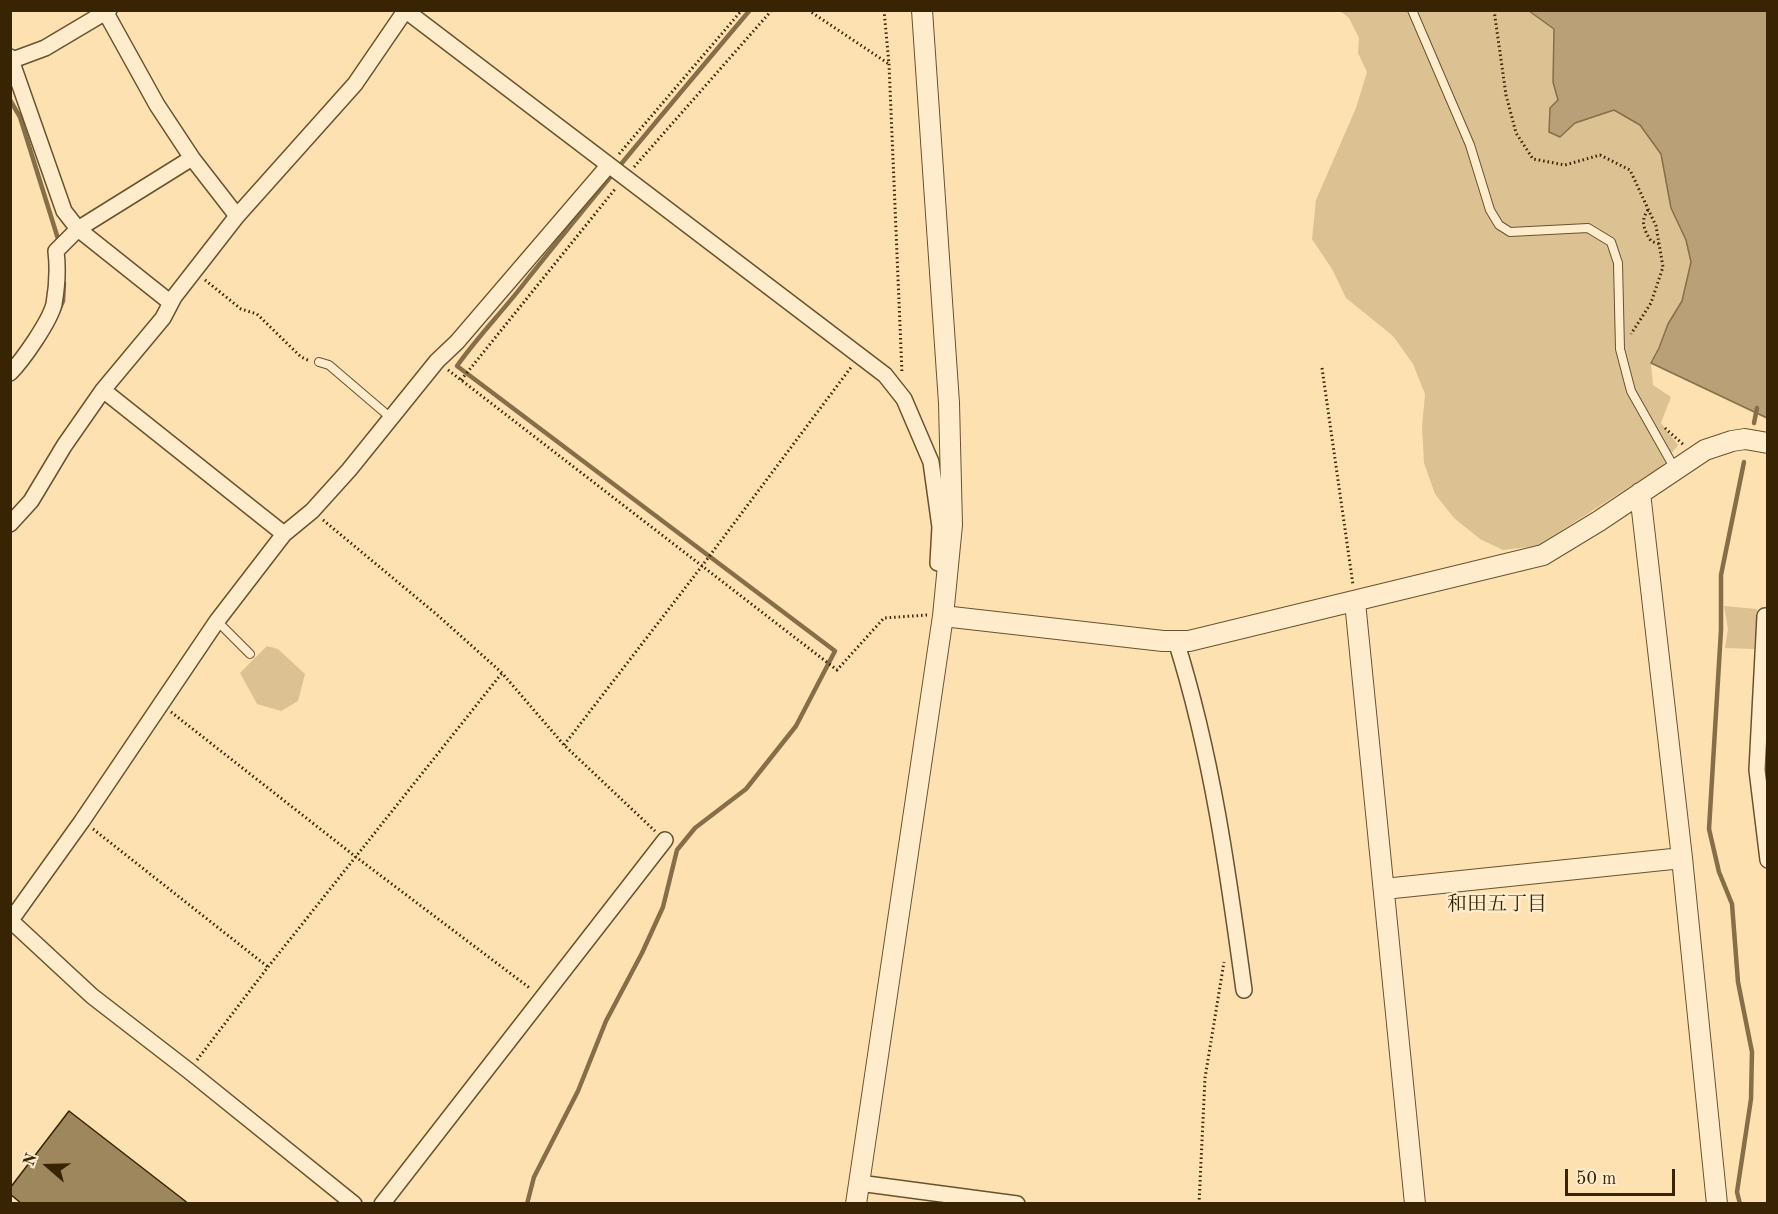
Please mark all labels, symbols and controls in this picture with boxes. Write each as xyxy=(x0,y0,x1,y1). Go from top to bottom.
district label: 和田五丁目 xyxy=(1447,893,1547,917)
north arrow xyxy=(18,1136,78,1196)
text: N xyxy=(21,1151,41,1168)
scale bar xyxy=(1568,1157,1678,1195)
text: 50 m xyxy=(1576,1170,1616,1188)

